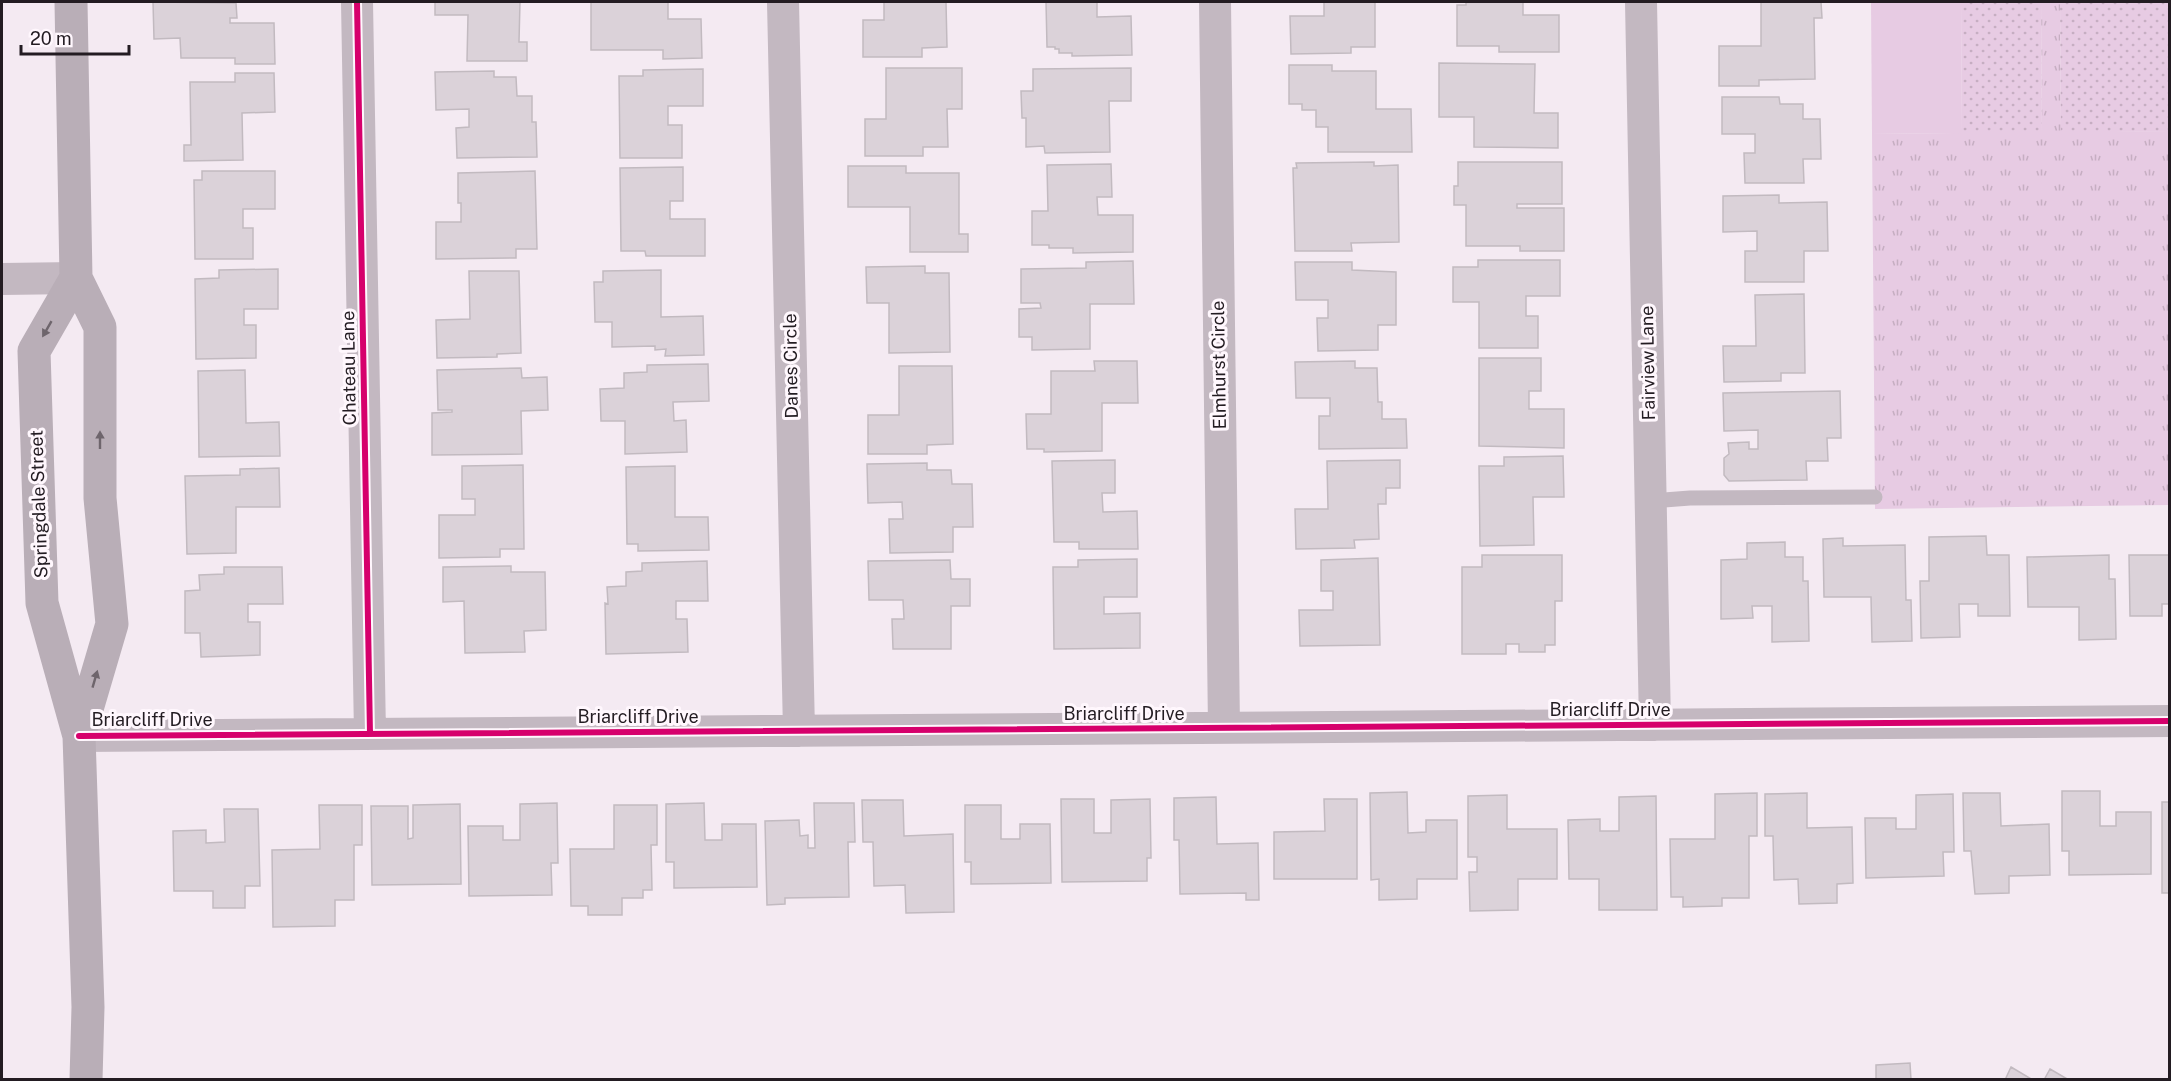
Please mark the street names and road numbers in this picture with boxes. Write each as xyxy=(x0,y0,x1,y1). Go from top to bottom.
street label: Elmhurst Circle xyxy=(1207,300,1230,430)
street label: Fairview Lane xyxy=(1636,305,1659,421)
street label: Chateau Lane xyxy=(337,311,360,425)
street label: Danes Circle xyxy=(779,313,802,419)
street label: Springdale Street xyxy=(25,429,52,579)
street label: Briarcliff Drive xyxy=(1549,699,1671,720)
street label: Briarcliff Drive xyxy=(1063,703,1185,724)
street label: Briarcliff Drive xyxy=(577,706,699,727)
street label: Briarcliff Drive xyxy=(91,709,213,730)

